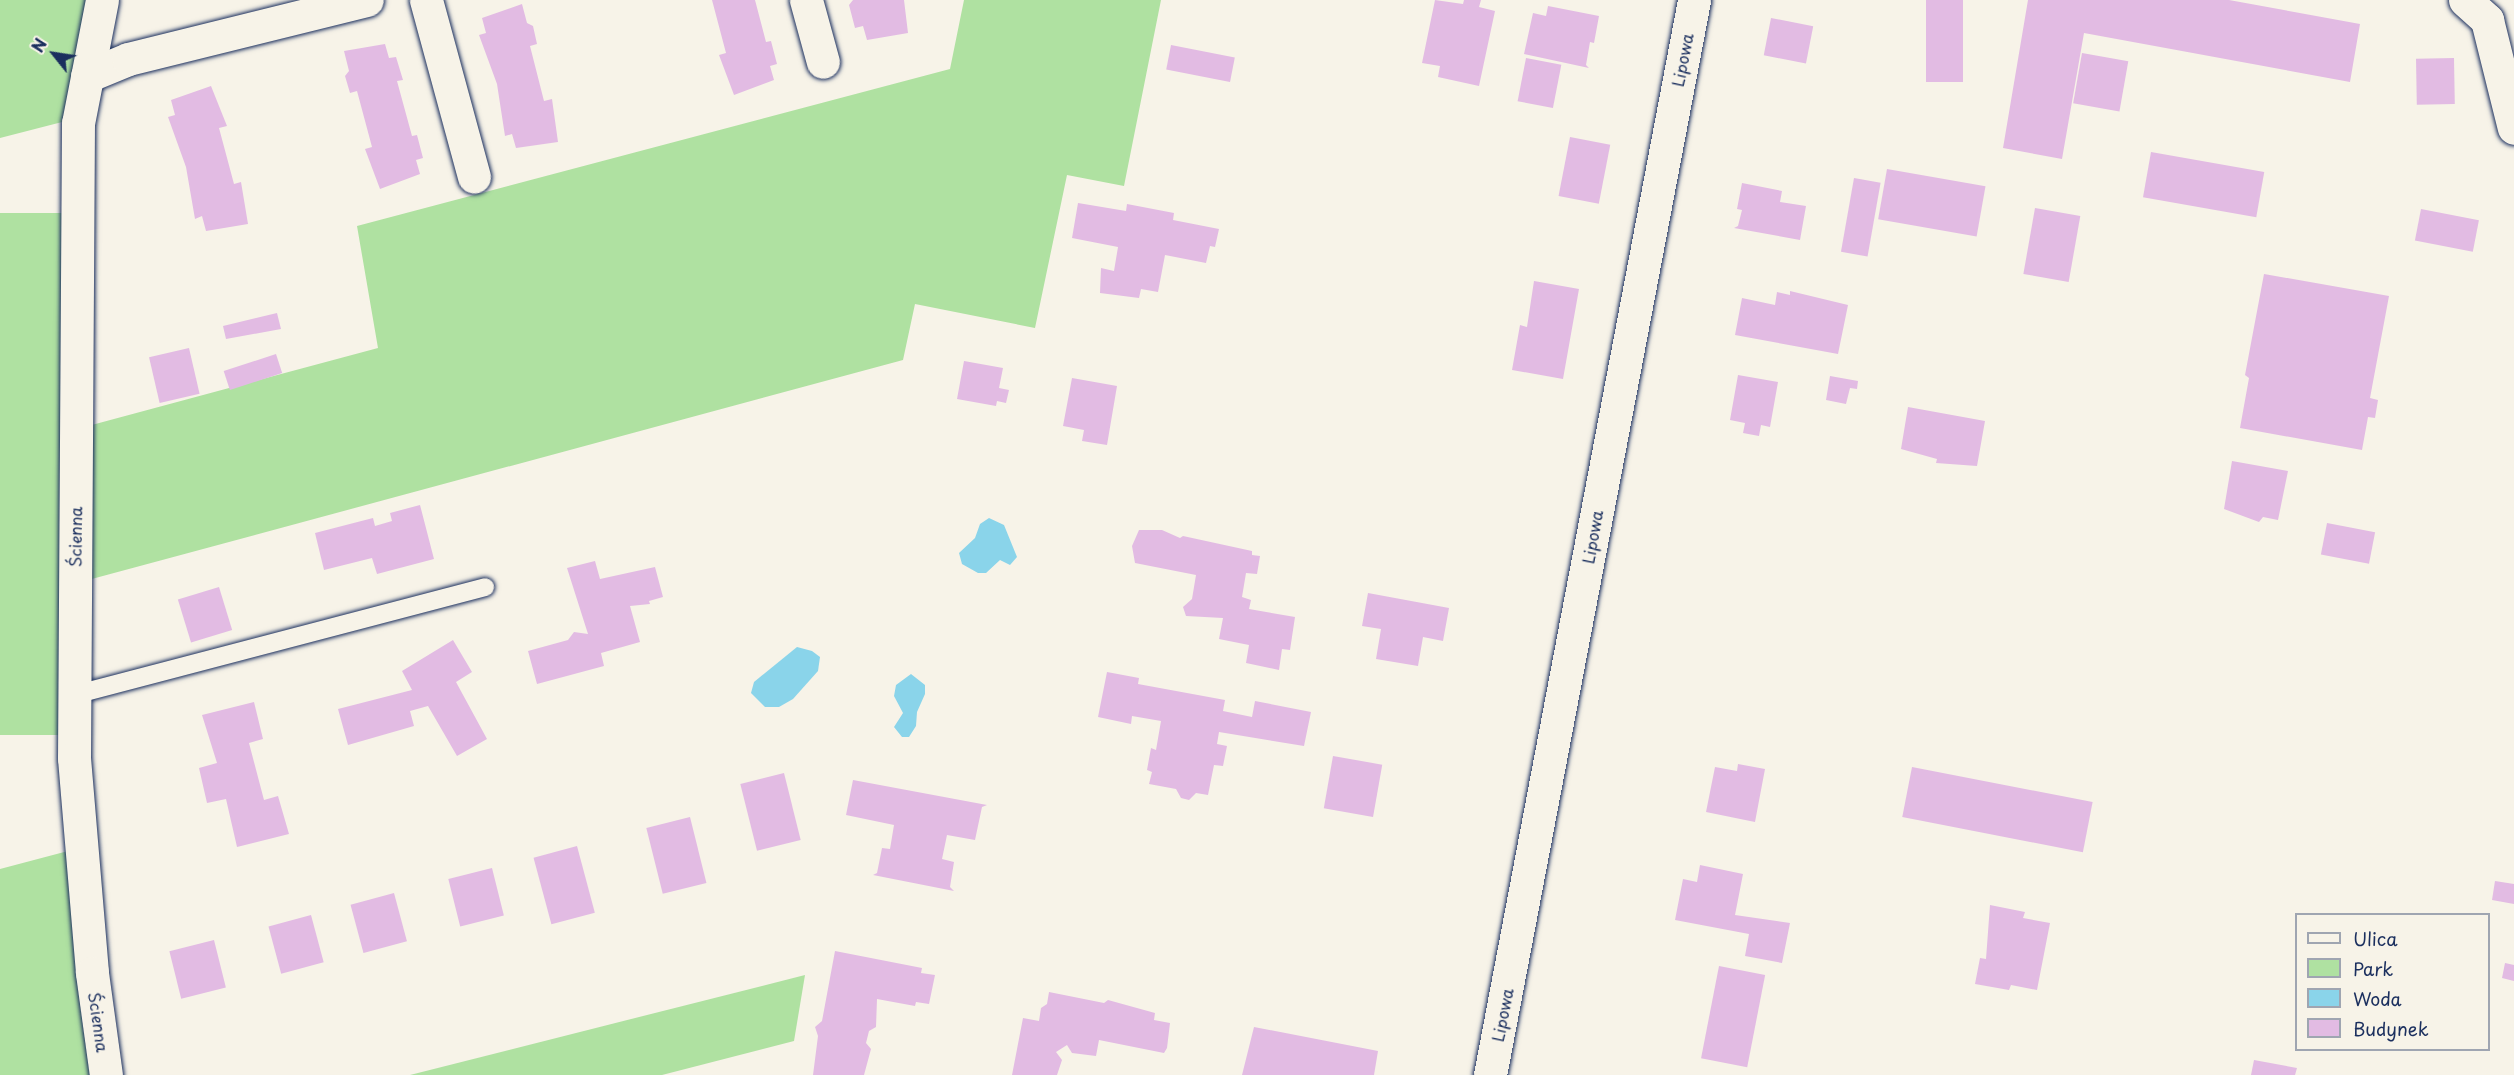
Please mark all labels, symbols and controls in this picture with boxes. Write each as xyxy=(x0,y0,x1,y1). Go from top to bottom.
north arrow xyxy=(24,24,84,84)
street label: Lipowa xyxy=(1667,32,1697,88)
text: N xyxy=(25,34,52,56)
street label: Ścienna xyxy=(65,507,85,567)
street label: Lipowa xyxy=(1578,509,1606,565)
legend xyxy=(2295,913,2490,1051)
text: Ulica xyxy=(2353,925,2398,952)
text: Park xyxy=(2353,955,2393,982)
text: Woda xyxy=(2353,985,2402,1012)
street label: Lipowa xyxy=(1487,987,1517,1043)
street label: Ścienna xyxy=(85,991,113,1053)
text: Budynek xyxy=(2353,1015,2429,1042)

